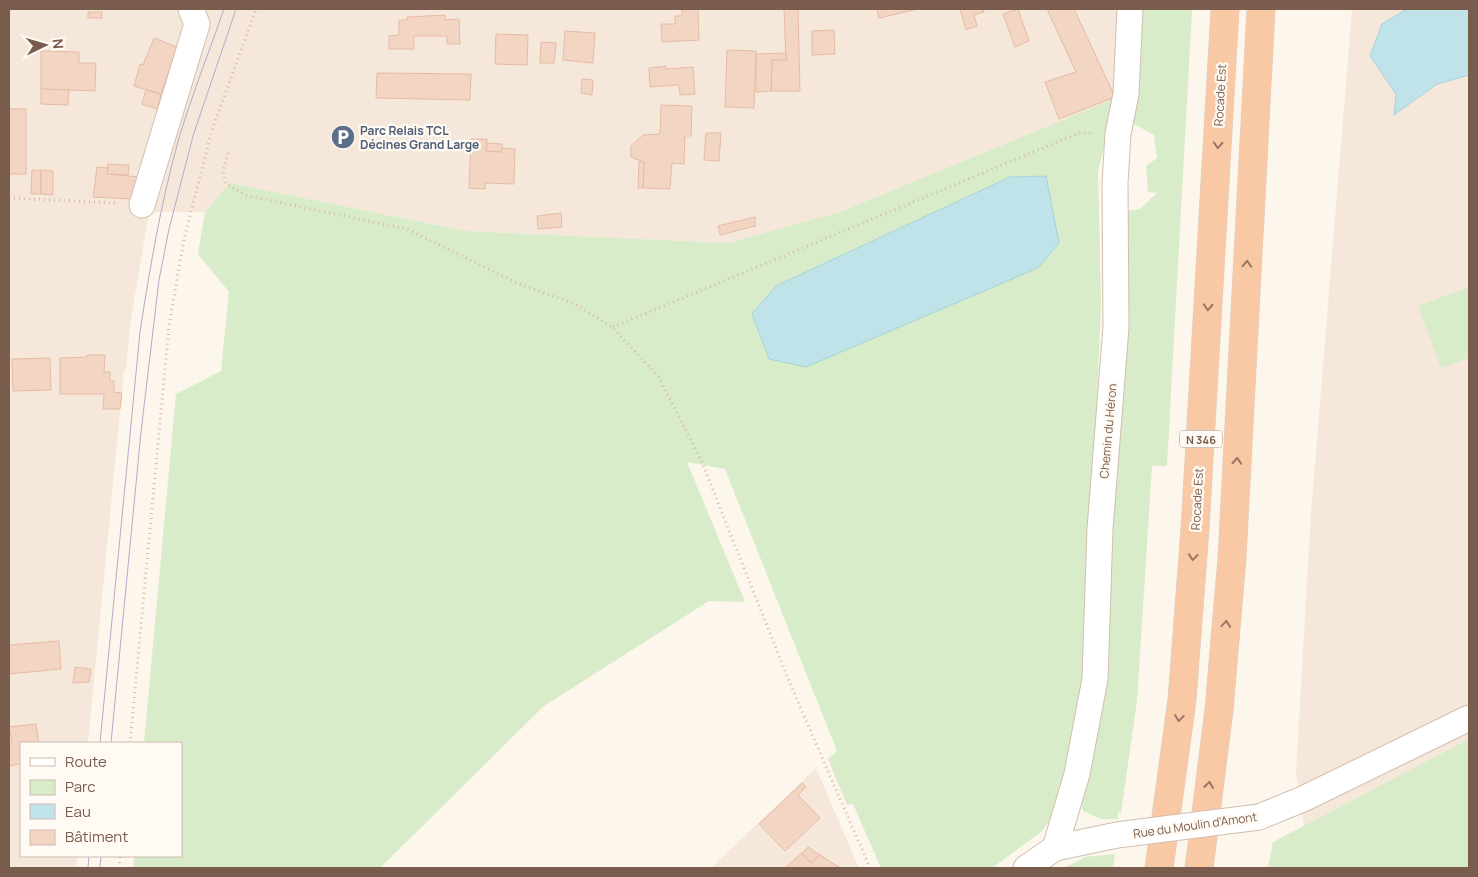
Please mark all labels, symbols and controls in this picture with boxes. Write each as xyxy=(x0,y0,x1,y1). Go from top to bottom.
north arrow xyxy=(20,20,70,70)
text: N xyxy=(49,38,68,50)
street label: Rocade Est xyxy=(1210,63,1230,127)
place label: Parc Relais TCL Décines Grand Large xyxy=(360,122,479,153)
parking icon: Parc Relais TCL Décines Grand Large xyxy=(330,124,356,150)
one-way arrow xyxy=(1212,141,1223,149)
one-way arrow xyxy=(1242,260,1253,268)
one-way arrow xyxy=(1203,303,1214,311)
street label: Chemin du Héron xyxy=(1095,383,1121,479)
road number: N 346 xyxy=(1180,430,1222,448)
one-way arrow xyxy=(1231,457,1242,465)
street label: Rocade Est xyxy=(1187,467,1207,531)
one-way arrow xyxy=(1188,553,1199,561)
one-way arrow xyxy=(1221,619,1232,627)
one-way arrow xyxy=(1174,715,1185,723)
legend xyxy=(20,742,182,857)
text: Route xyxy=(65,751,107,772)
text: Parc xyxy=(65,776,96,797)
one-way arrow xyxy=(1203,781,1214,789)
text: Eau xyxy=(65,801,91,822)
street label: Rue du Moulin d'Amont xyxy=(1132,808,1258,842)
text: Bâtiment xyxy=(65,826,128,847)

